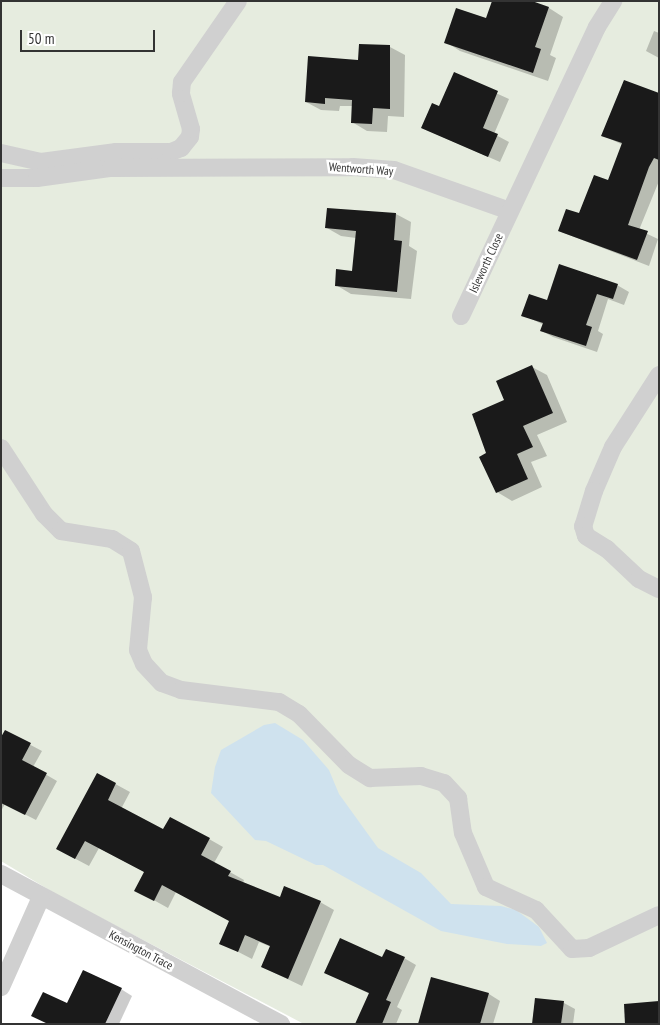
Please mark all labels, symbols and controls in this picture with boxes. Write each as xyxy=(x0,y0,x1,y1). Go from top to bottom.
scale bar xyxy=(22,20,158,52)
text: 50 m xyxy=(28,29,54,48)
street label: Wentworth Way xyxy=(328,160,394,178)
street label: Isleworth Close xyxy=(466,231,506,295)
street label: Kensington Trace xyxy=(107,927,175,973)

